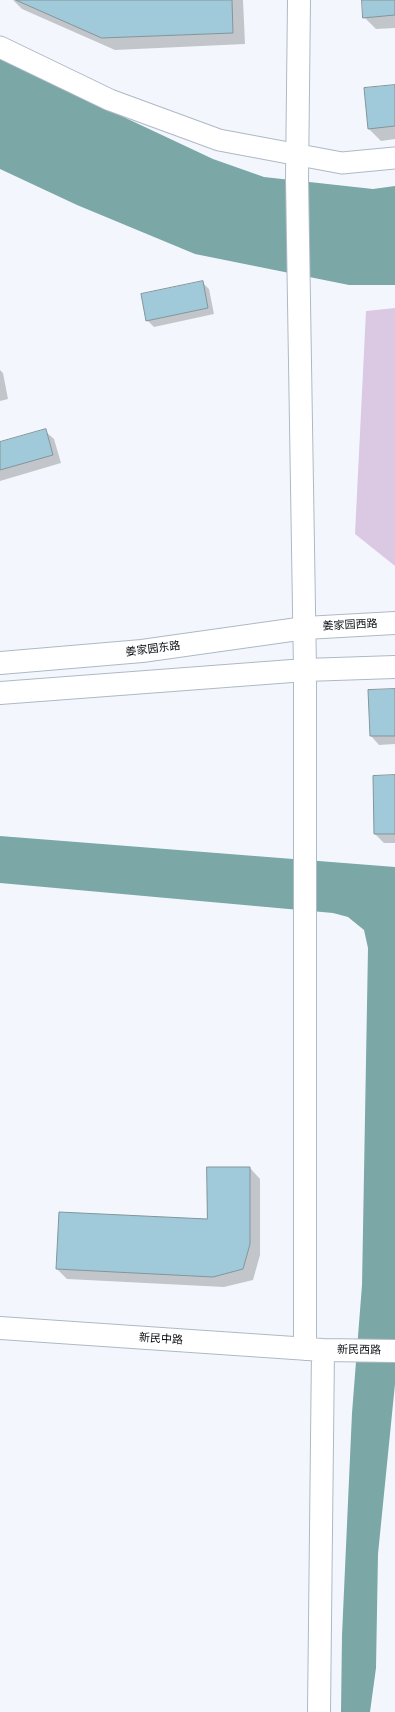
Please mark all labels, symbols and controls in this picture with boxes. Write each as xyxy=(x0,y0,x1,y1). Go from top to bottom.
street label: 姜家园西路 xyxy=(322,617,378,633)
street label: 姜家园东路 xyxy=(125,639,181,659)
street label: 新民中路 xyxy=(139,1331,183,1347)
street label: 新民西路 xyxy=(337,1343,381,1357)

